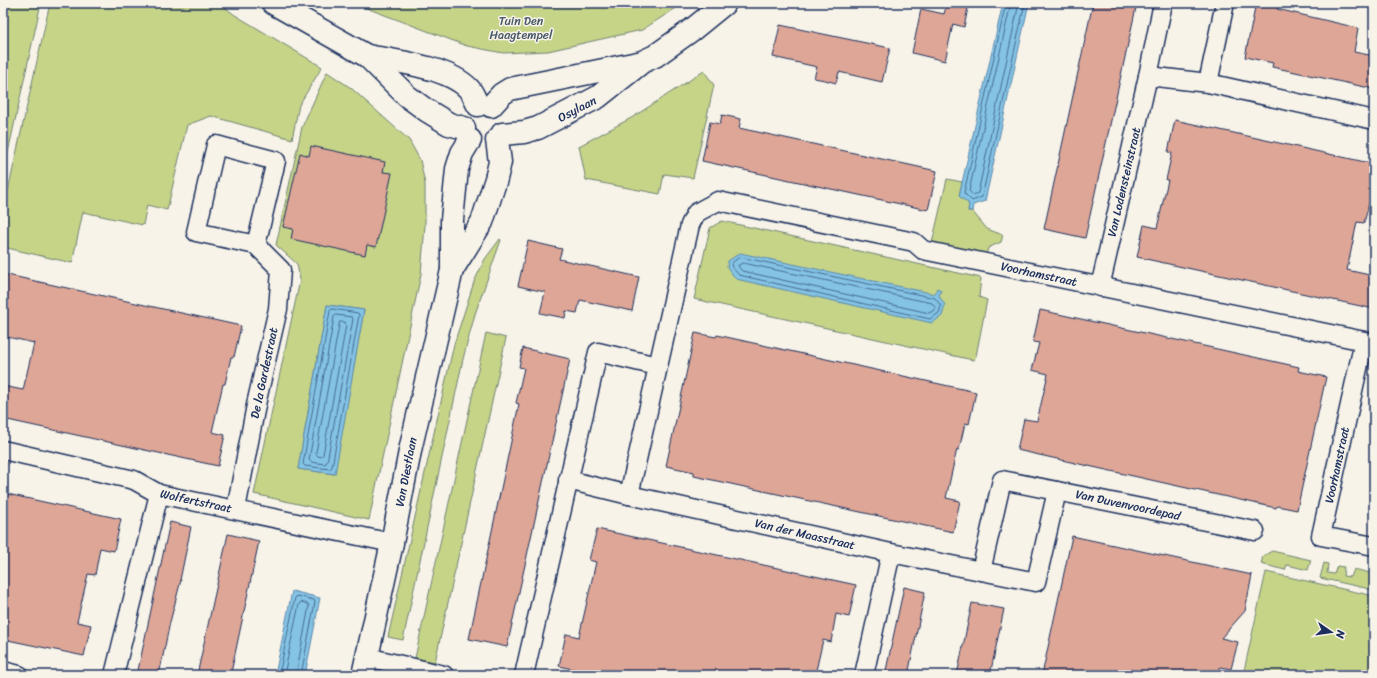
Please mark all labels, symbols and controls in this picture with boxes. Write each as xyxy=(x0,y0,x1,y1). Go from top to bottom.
park label: Tuin Den Haagtempel xyxy=(490,10,553,46)
street label: Osylaan xyxy=(554,89,601,128)
street label: Van Lodensteinstraat xyxy=(1101,125,1147,239)
street label: Voorhamstraat xyxy=(999,255,1079,293)
street label: De la Gardestraat xyxy=(244,325,284,421)
street label: Voorhamstraat xyxy=(1318,425,1356,505)
street label: Van Diestlaan xyxy=(388,435,424,509)
street label: Wolfertstraat xyxy=(158,483,234,519)
street label: Van Duvenvoordepad xyxy=(1073,483,1183,527)
street label: Van der Maasstraat xyxy=(753,512,857,556)
north arrow xyxy=(1311,612,1351,652)
text: N xyxy=(1330,627,1351,640)

